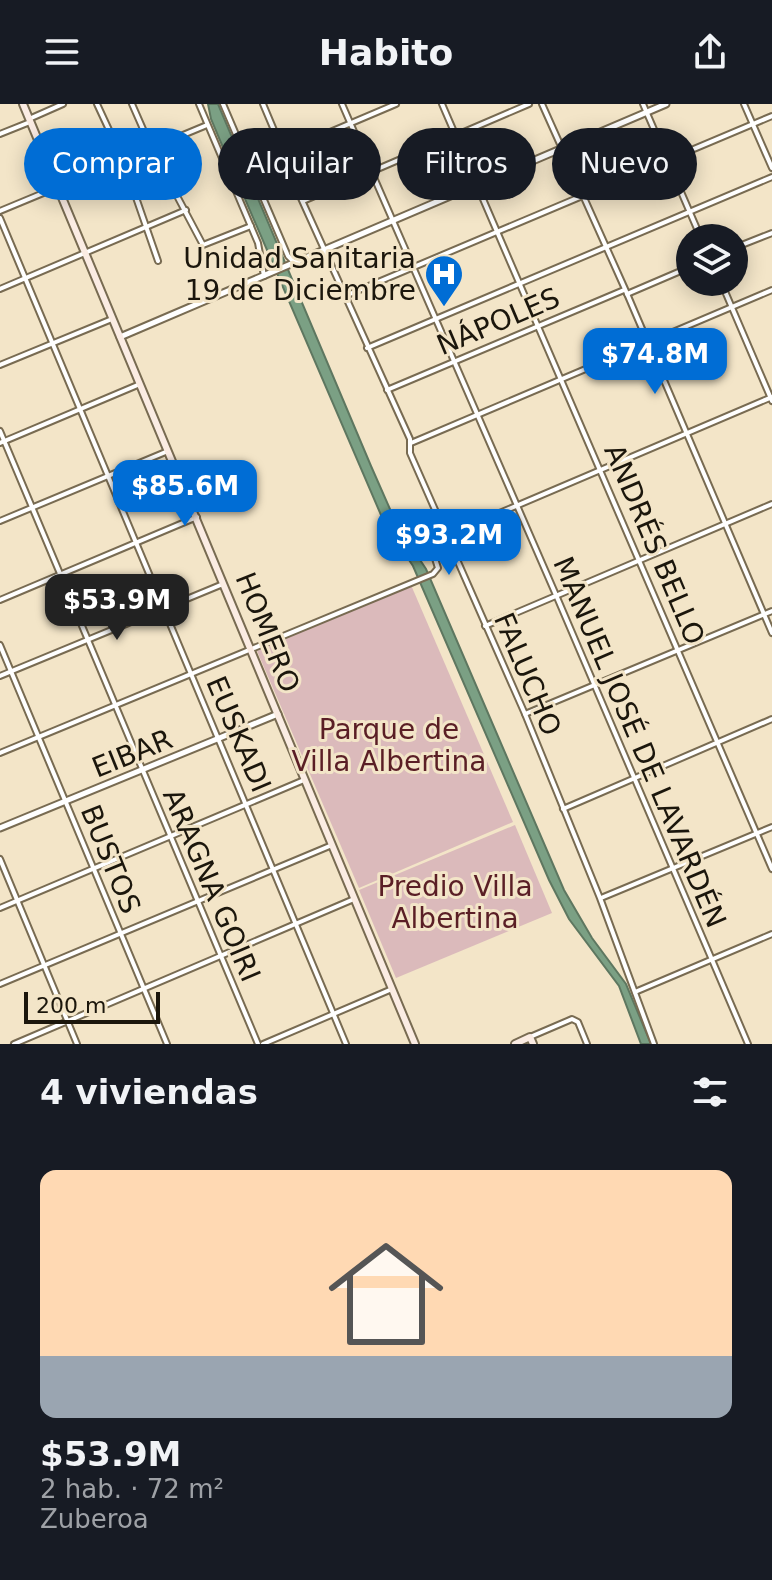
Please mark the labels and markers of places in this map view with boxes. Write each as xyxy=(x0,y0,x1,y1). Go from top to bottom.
place label: Unidad Sanitaria 19 de Diciembre xyxy=(183,242,416,307)
hospital icon: Unidad Sanitaria 19 de Diciembre xyxy=(423,253,465,308)
pin: $74.8M xyxy=(590,328,720,396)
pin: $85.6M xyxy=(120,460,250,528)
pin: $93.2M xyxy=(384,509,514,577)
pin: $53.9M xyxy=(52,574,182,642)

